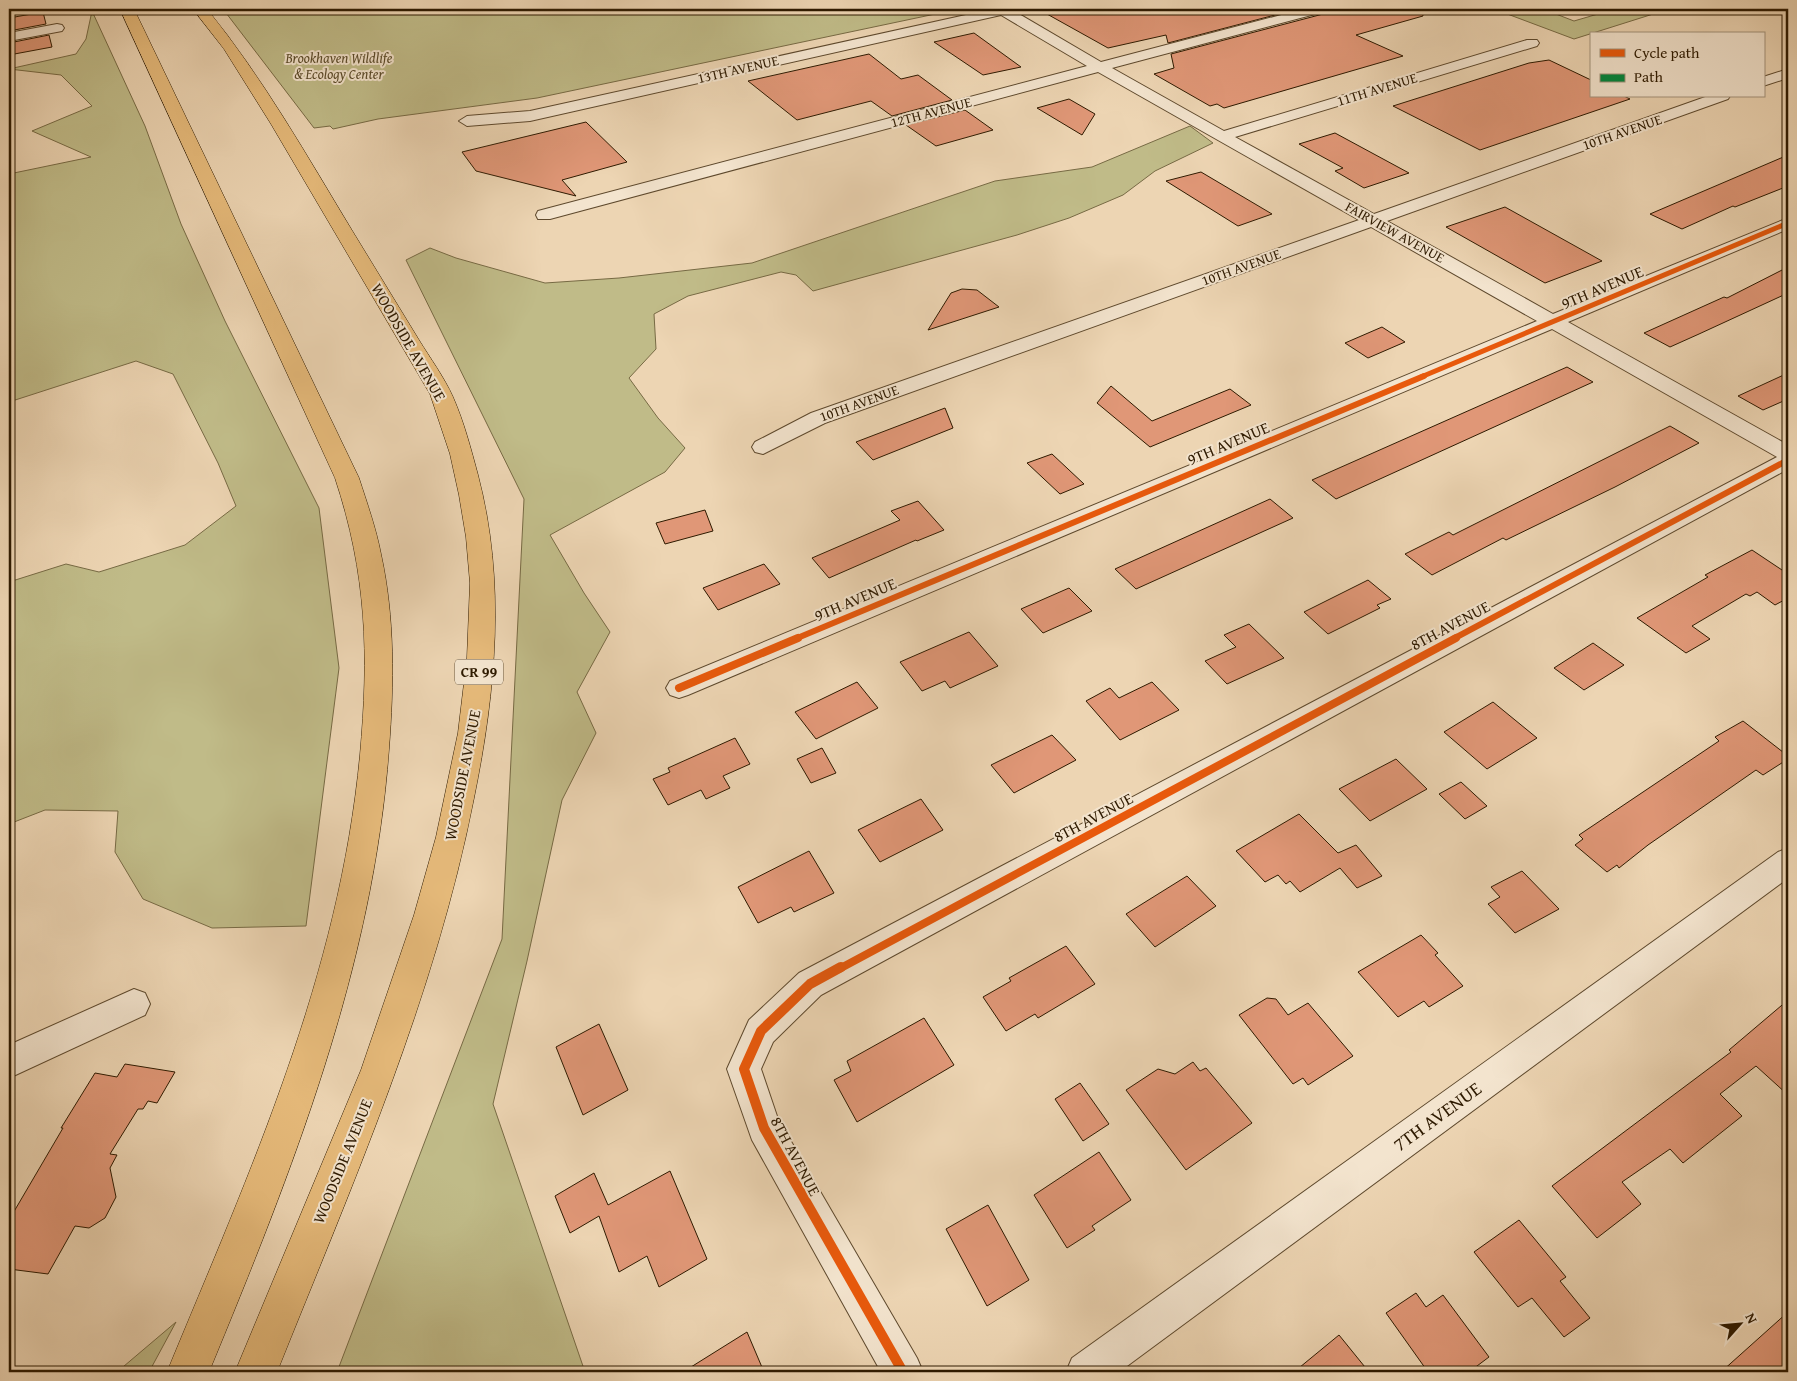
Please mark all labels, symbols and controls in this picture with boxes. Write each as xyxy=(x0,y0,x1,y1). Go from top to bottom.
legend xyxy=(1590,32,1764,98)
text: Cycle path xyxy=(1634,42,1700,63)
park label: Brookhaven Wildlife & Ecology Center xyxy=(285,48,393,84)
street label: 13TH AVENUE xyxy=(695,50,781,88)
text: Path xyxy=(1634,66,1663,87)
street label: 11TH AVENUE xyxy=(1334,67,1420,111)
street label: 12TH AVENUE xyxy=(888,92,974,132)
street label: 10TH AVENUE xyxy=(1580,109,1664,155)
street label: FAIRVIEW AVENUE xyxy=(1342,196,1448,268)
street label: 10TH AVENUE xyxy=(1199,243,1283,291)
street label: 9TH AVENUE xyxy=(1557,259,1647,315)
street label: WOODSIDE AVENUE xyxy=(365,279,453,405)
street label: 10TH AVENUE xyxy=(817,379,901,427)
street label: 9TH AVENUE xyxy=(1183,415,1273,471)
street label: 9TH AVENUE xyxy=(810,571,900,627)
street label: 8TH AVENUE xyxy=(1406,594,1494,656)
road number: CR 99 xyxy=(455,660,503,684)
street label: WOODSIDE AVENUE xyxy=(438,708,486,842)
street label: 8TH AVENUE xyxy=(1049,786,1137,848)
street label: 7TH AVENUE xyxy=(1387,1074,1487,1158)
street label: WOODSIDE AVENUE xyxy=(306,1095,378,1227)
street label: 8TH AVENUE xyxy=(765,1112,827,1200)
north arrow xyxy=(1714,1298,1764,1348)
text: N xyxy=(1741,1309,1763,1327)

